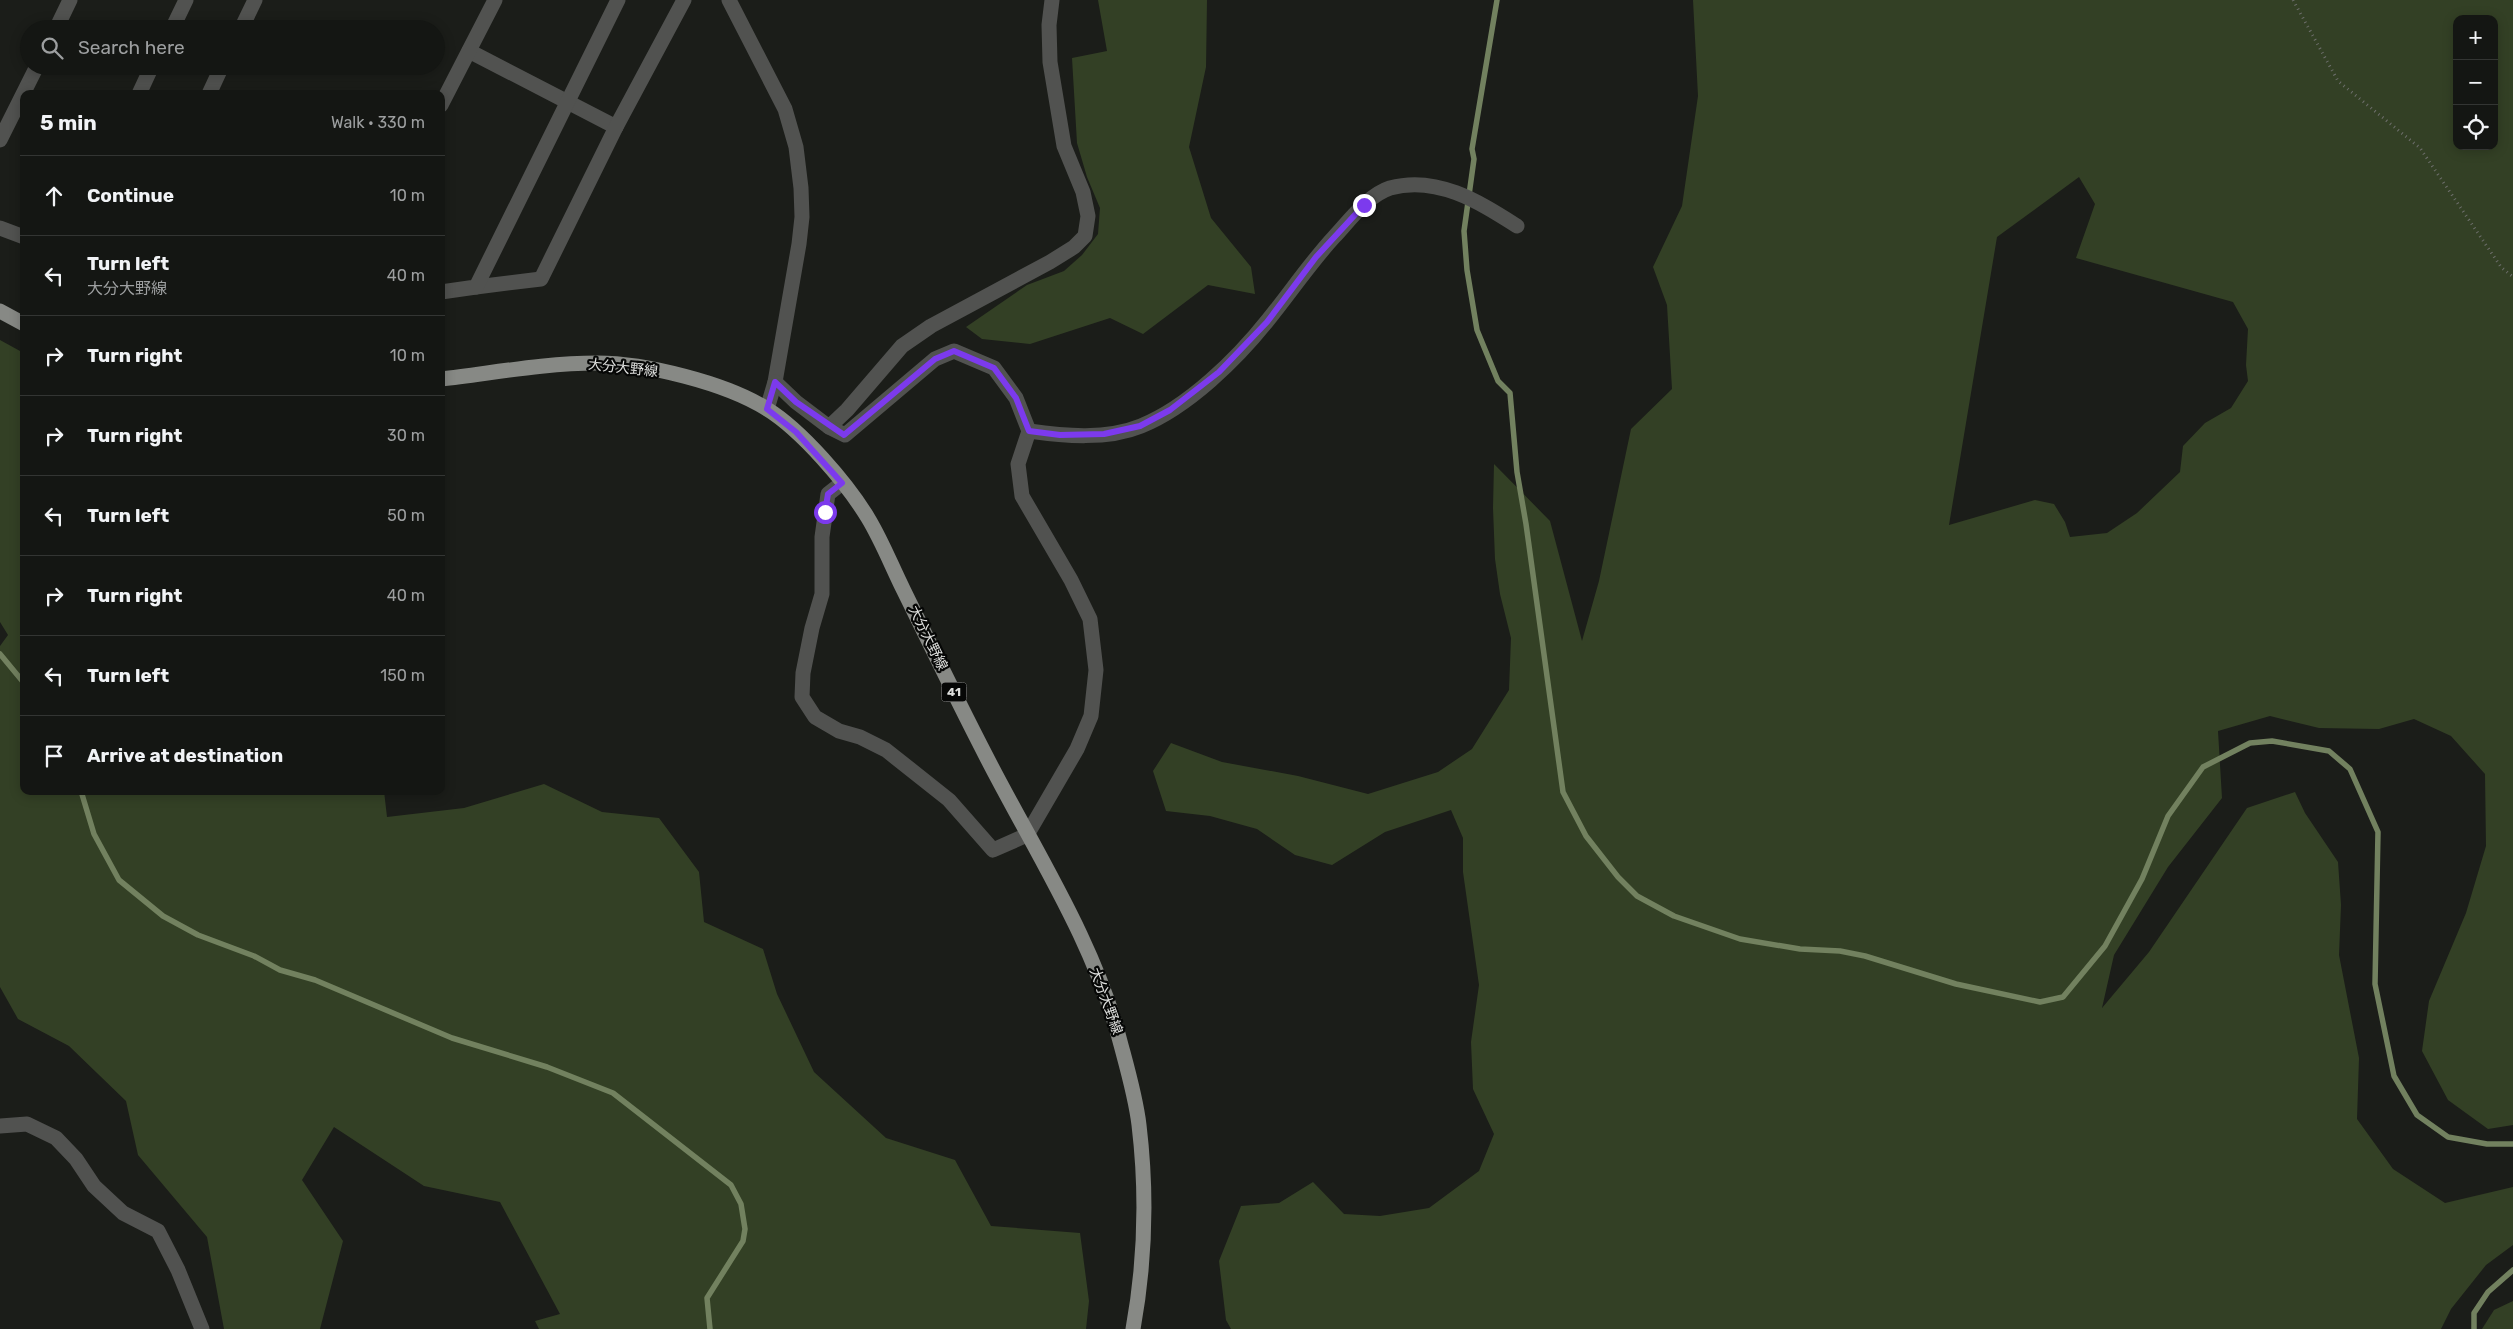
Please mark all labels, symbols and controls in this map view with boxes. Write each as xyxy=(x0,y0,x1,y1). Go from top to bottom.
map controls xyxy=(2453,15,2498,150)
button: + xyxy=(2453,15,2498,60)
search box xyxy=(20,20,445,75)
icon: search xyxy=(38,34,66,62)
text: Search here xyxy=(78,36,185,59)
button: − xyxy=(2453,60,2498,105)
button: locate xyxy=(2453,105,2498,150)
text: 5 min xyxy=(40,110,97,135)
text: Walk · 330 m xyxy=(331,113,425,132)
icon: ahead xyxy=(40,182,68,210)
text: Continue xyxy=(87,184,174,207)
text: 10 m xyxy=(390,186,425,205)
route end xyxy=(1353,194,1376,217)
text: Turn left xyxy=(87,252,169,275)
icon: left xyxy=(40,262,68,290)
text: 40 m xyxy=(387,266,425,285)
text: 大分大野線 xyxy=(87,279,167,298)
icon: right xyxy=(40,342,68,370)
text: Turn right xyxy=(87,344,182,367)
text: 10 m xyxy=(390,346,425,365)
street label: 大分大野線 xyxy=(587,356,659,380)
icon: right xyxy=(40,422,68,450)
text: Turn right xyxy=(87,424,182,447)
text: 30 m xyxy=(387,426,425,445)
route start xyxy=(814,501,837,524)
icon: left xyxy=(40,502,68,530)
text: Turn left xyxy=(87,504,169,527)
text: 50 m xyxy=(387,506,425,525)
icon: right xyxy=(40,582,68,610)
text: Turn right xyxy=(87,584,182,607)
text: 40 m xyxy=(387,586,425,605)
street label: 大分大野線 xyxy=(905,603,951,673)
icon: left xyxy=(40,662,68,690)
text: Turn left xyxy=(87,664,169,687)
text: 150 m xyxy=(380,666,425,685)
road number: 41 xyxy=(942,682,966,702)
icon: arrive xyxy=(40,742,68,770)
text: Arrive at destination xyxy=(87,744,283,767)
street label: 大分大野線 xyxy=(1086,965,1126,1037)

